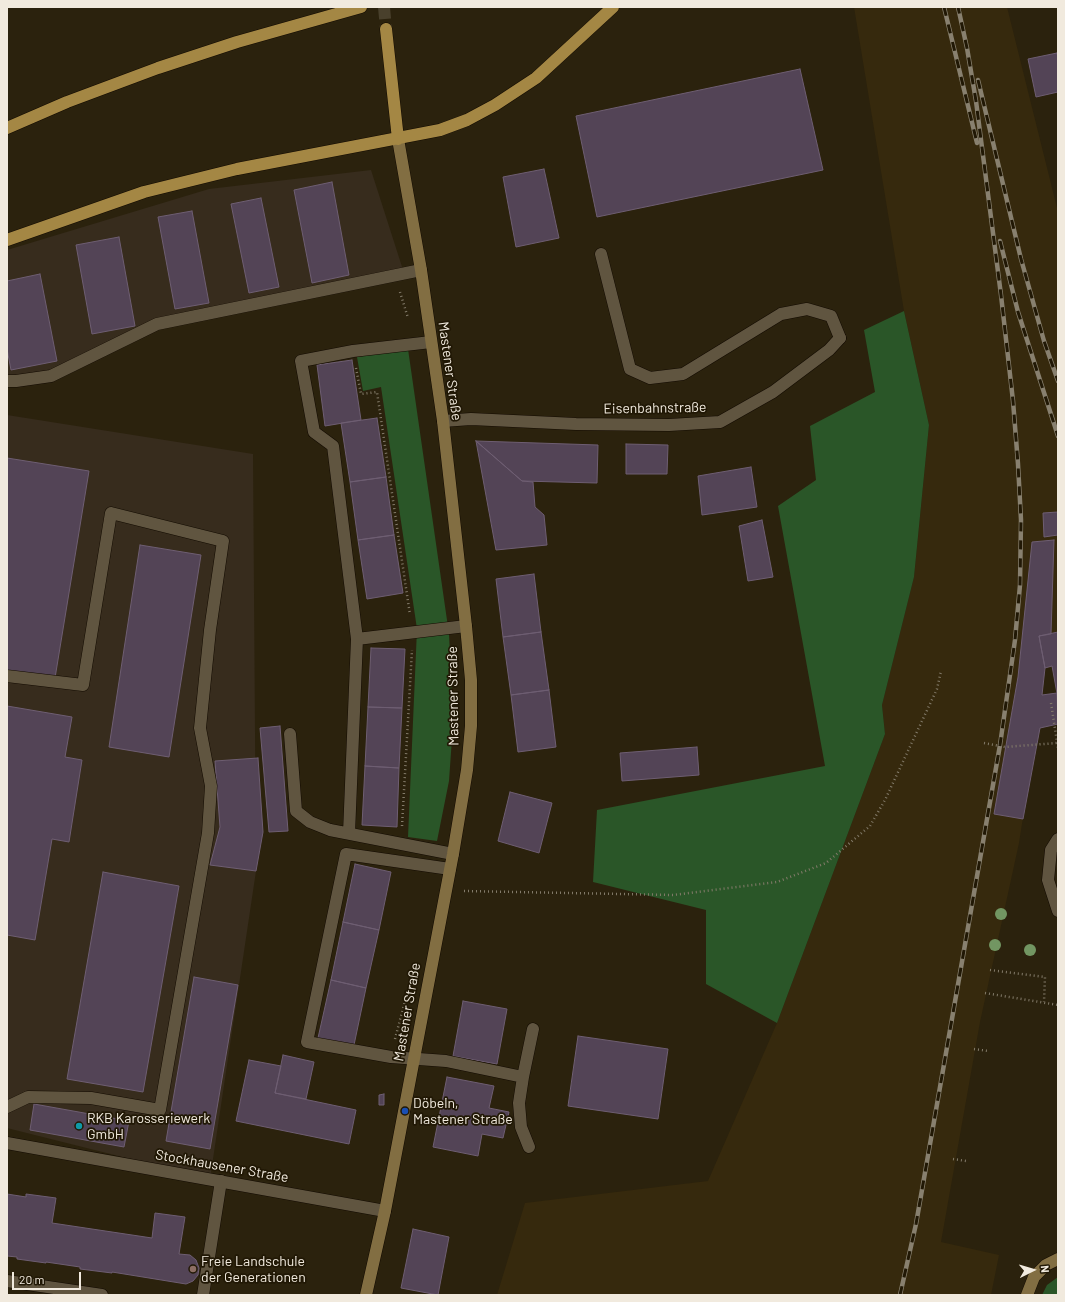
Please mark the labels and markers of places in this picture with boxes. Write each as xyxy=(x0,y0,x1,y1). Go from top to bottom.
place label: Döbeln, Mastener Straße xyxy=(413,1095,513,1128)
marker: Döbeln, Mastener Straße xyxy=(400,1106,410,1116)
place label: RKB Karosseriewerk GmbH xyxy=(87,1110,210,1142)
marker: RKB Karosseriewerk GmbH xyxy=(74,1121,84,1131)
place label: Freie Landschule der Generationen xyxy=(201,1253,306,1286)
marker: Freie Landschule der Generationen xyxy=(188,1264,198,1274)

